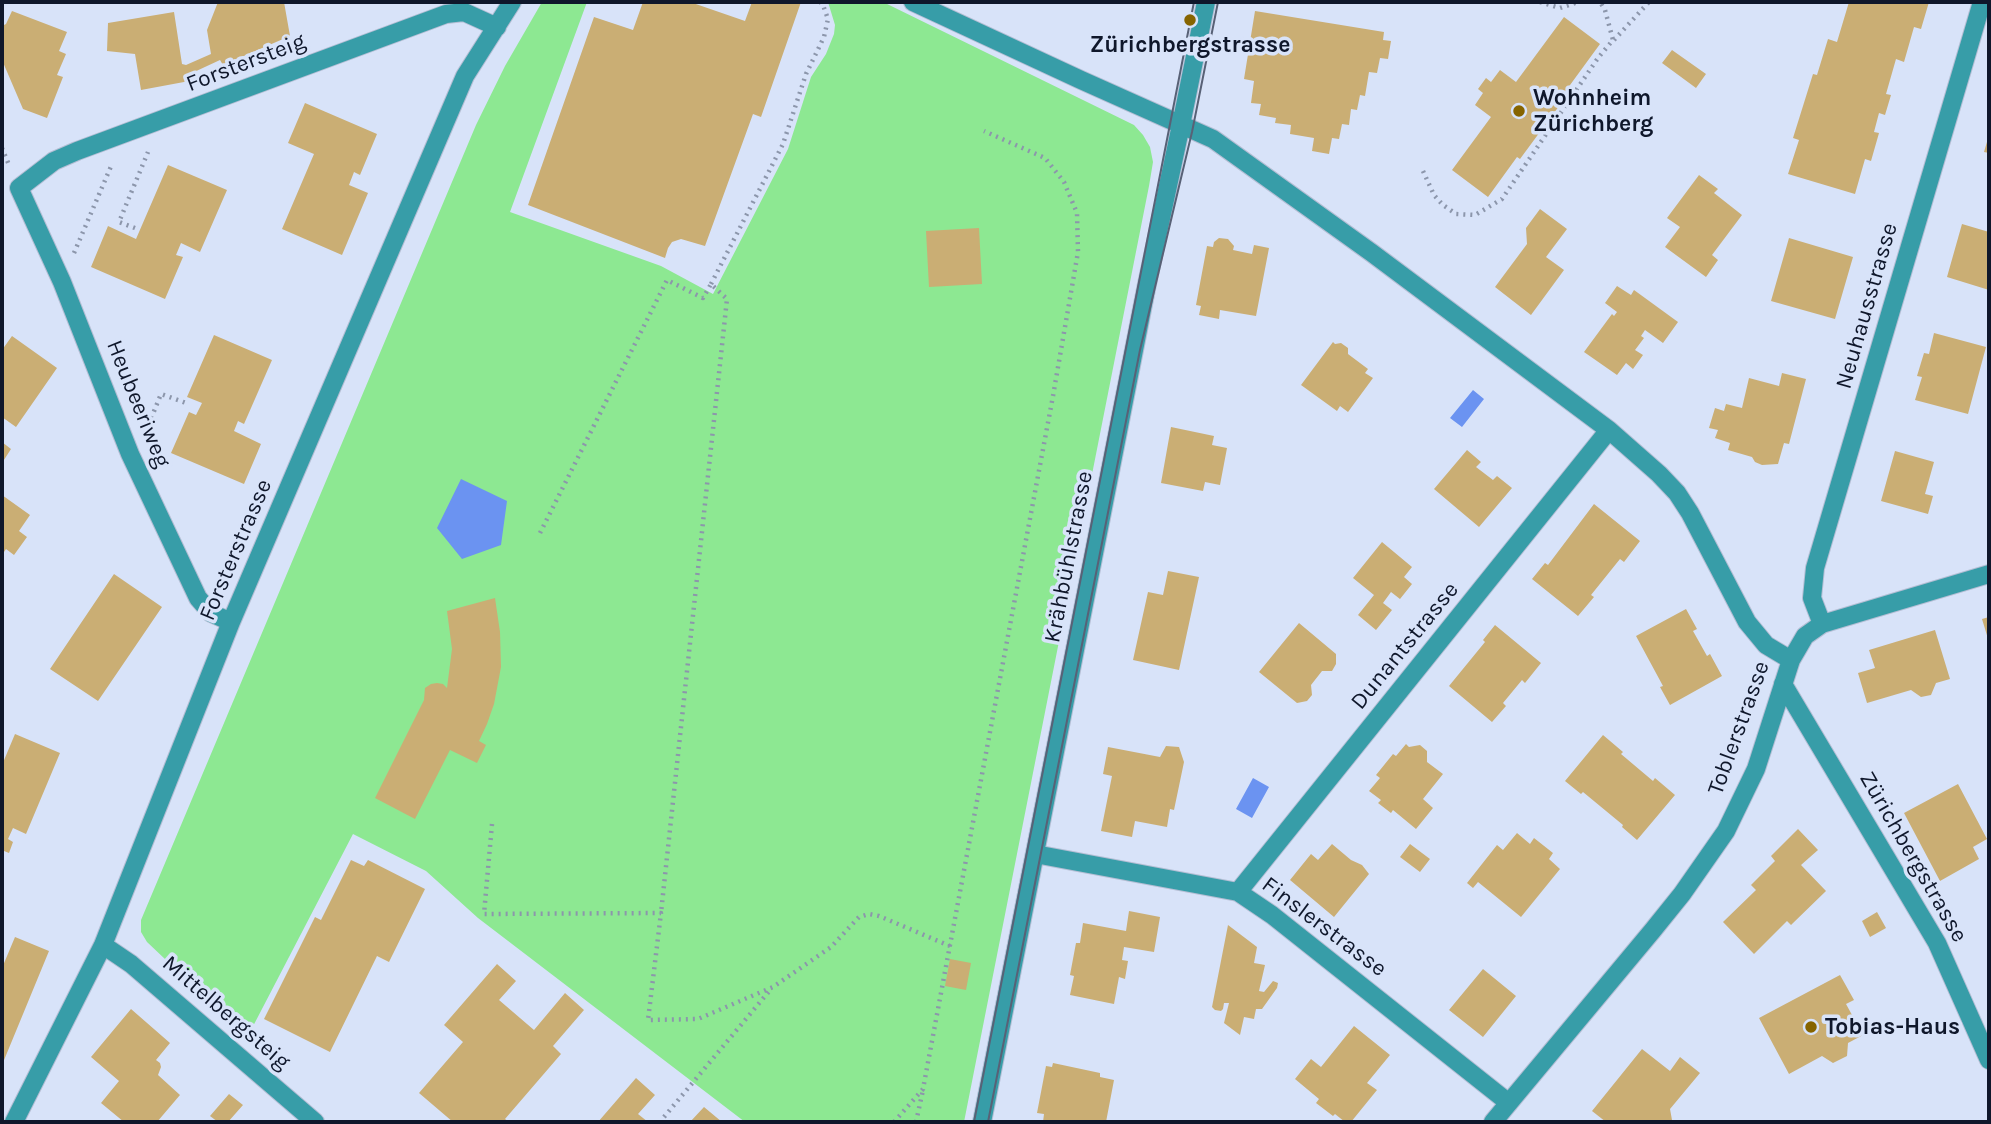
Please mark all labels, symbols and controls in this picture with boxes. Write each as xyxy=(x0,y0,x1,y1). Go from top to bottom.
marker: Zürichbergstrasse xyxy=(1182,12,1198,28)
street label: Forstersteig xyxy=(182,28,310,98)
place label: Zürichbergstrasse xyxy=(1090,31,1290,59)
place label: Wohnheim Zürichberg xyxy=(1533,84,1653,138)
marker: Wohnheim Zürichberg xyxy=(1511,103,1527,119)
street label: Neuhausstrasse xyxy=(1830,220,1904,392)
street label: Heubeeriweg xyxy=(100,336,176,472)
street label: Krähbühlstrasse xyxy=(1039,469,1099,645)
street label: Forsterstrasse xyxy=(194,475,278,625)
street label: Dunantstrasse xyxy=(1345,577,1465,715)
street label: Toblerstrasse xyxy=(1702,657,1776,799)
street label: Zürichbergstrasse xyxy=(1853,767,1973,947)
street label: Finslerstrasse xyxy=(1256,871,1392,983)
street label: Mittelbergsteig xyxy=(156,950,296,1076)
place label: Tobias-Haus xyxy=(1825,1013,1960,1041)
marker: Tobias-Haus xyxy=(1803,1019,1819,1035)

